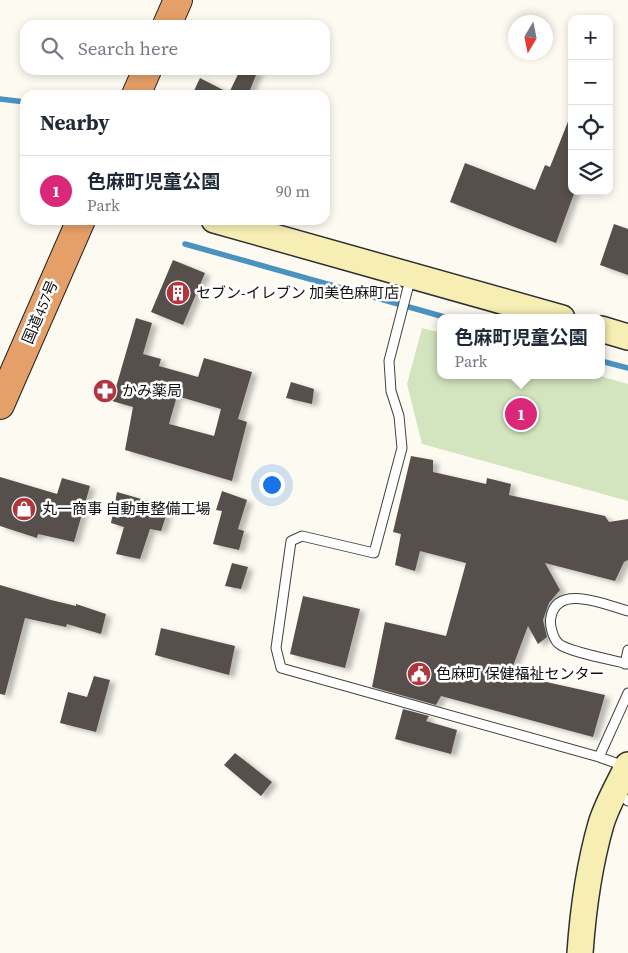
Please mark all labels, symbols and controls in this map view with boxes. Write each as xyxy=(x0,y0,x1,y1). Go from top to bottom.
north arrow xyxy=(508,15,553,60)
map controls xyxy=(568,15,613,195)
button: + xyxy=(568,15,613,60)
search box xyxy=(20,20,330,75)
icon: search xyxy=(38,34,66,62)
text: Search here xyxy=(78,35,178,61)
button: − xyxy=(568,60,613,105)
button: locate xyxy=(568,105,613,150)
text: Nearby xyxy=(40,108,110,137)
button: layers xyxy=(568,150,613,195)
text: 色麻町児童公園 xyxy=(87,168,220,194)
text: 1 xyxy=(52,180,60,202)
text: 90 m xyxy=(276,180,310,202)
text: Park xyxy=(87,194,120,216)
street label: 国道457号 xyxy=(17,277,62,347)
building icon: セブン-イレブン 加美色麻町店 xyxy=(165,280,191,306)
place label: セブン-イレブン 加美色麻町店 xyxy=(196,282,399,303)
popup xyxy=(437,314,605,379)
text: 色麻町児童公園 xyxy=(454,324,588,350)
text: Park xyxy=(454,350,487,372)
pharmacy icon: かみ薬局 xyxy=(92,378,118,404)
place label: かみ薬局 xyxy=(122,380,182,401)
pin: 1 xyxy=(505,395,537,433)
your location xyxy=(259,472,285,498)
shop icon: 丸一商事 自動車整備工場 xyxy=(11,496,37,522)
place label: 丸一商事 自動車整備工場 xyxy=(42,498,211,519)
public building icon: 色麻町 保健福祉センター xyxy=(406,661,432,687)
place label: 色麻町 保健福祉センター xyxy=(436,663,605,684)

